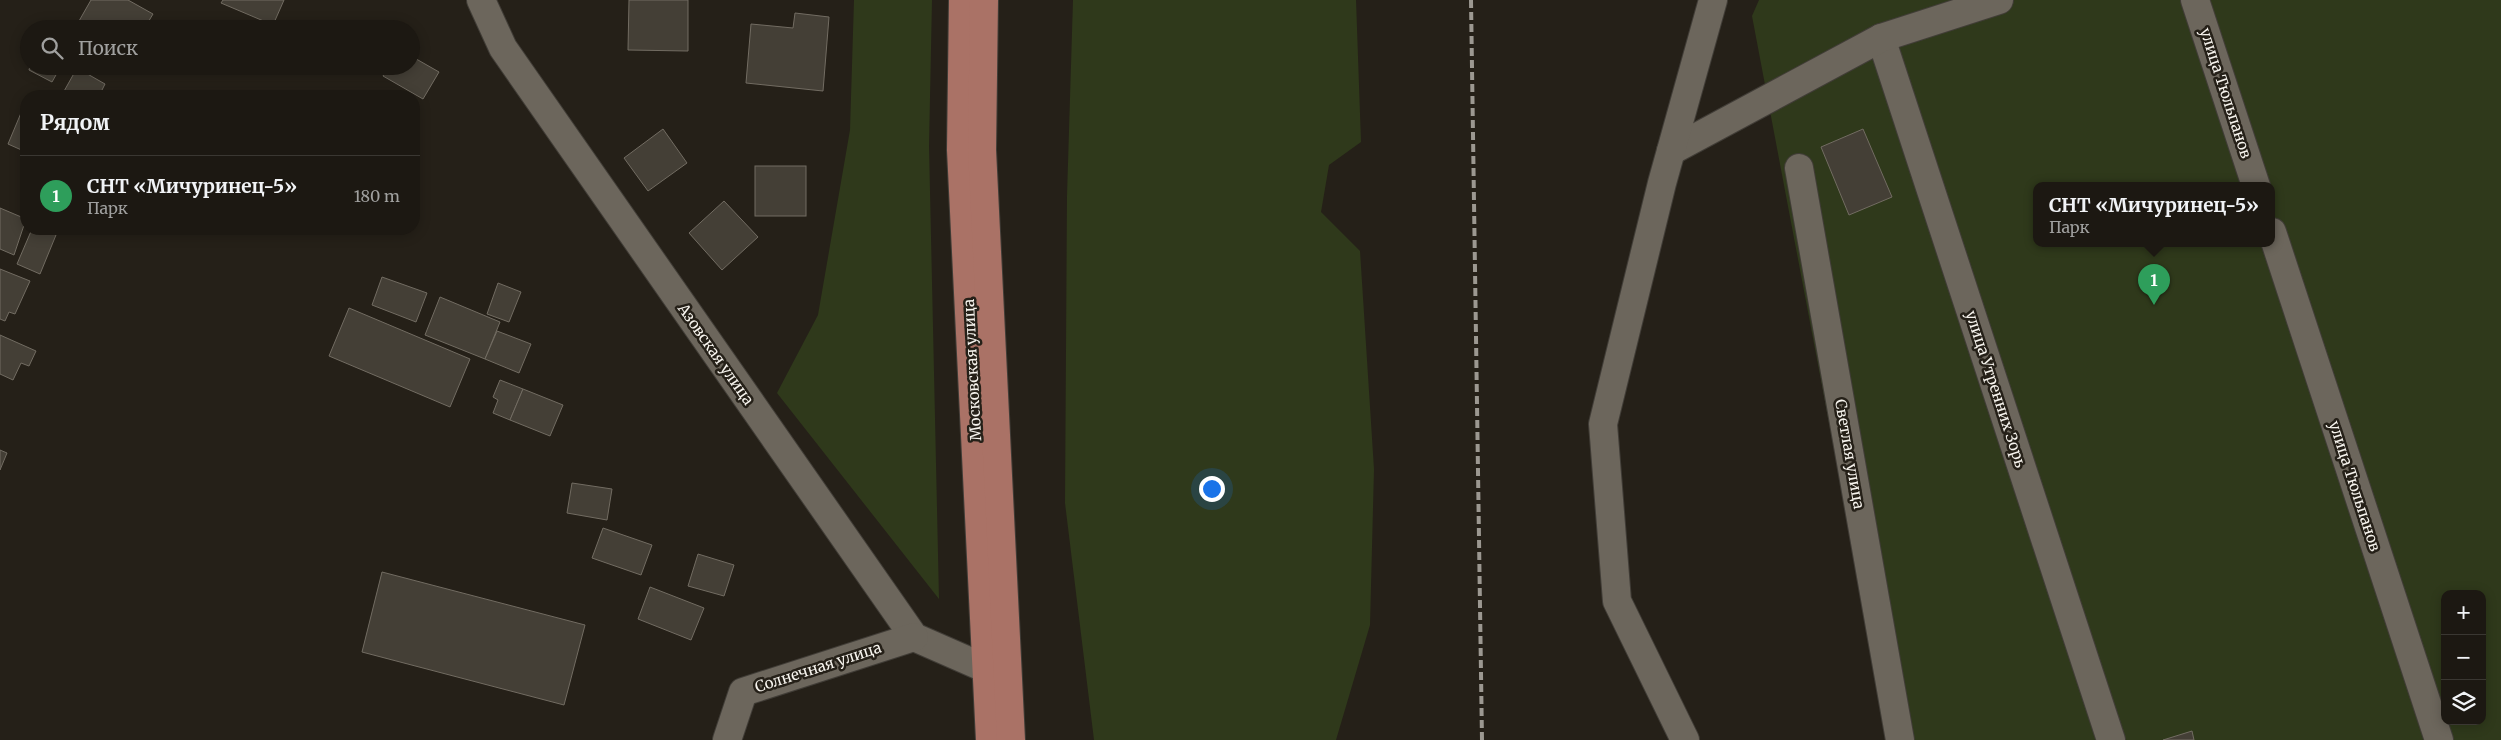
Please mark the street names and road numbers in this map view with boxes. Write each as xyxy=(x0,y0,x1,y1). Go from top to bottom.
street label: улица Тюльпанов xyxy=(2196,25,2256,161)
street label: Азовская улица xyxy=(673,299,758,408)
street label: Московская улица xyxy=(959,299,985,441)
street label: улица Утренних Зорь xyxy=(1962,308,2030,470)
street label: Светлая улица xyxy=(1831,398,1869,510)
street label: улица Тюльпанов xyxy=(2325,418,2385,554)
street label: Солнечная улица xyxy=(752,638,884,696)

